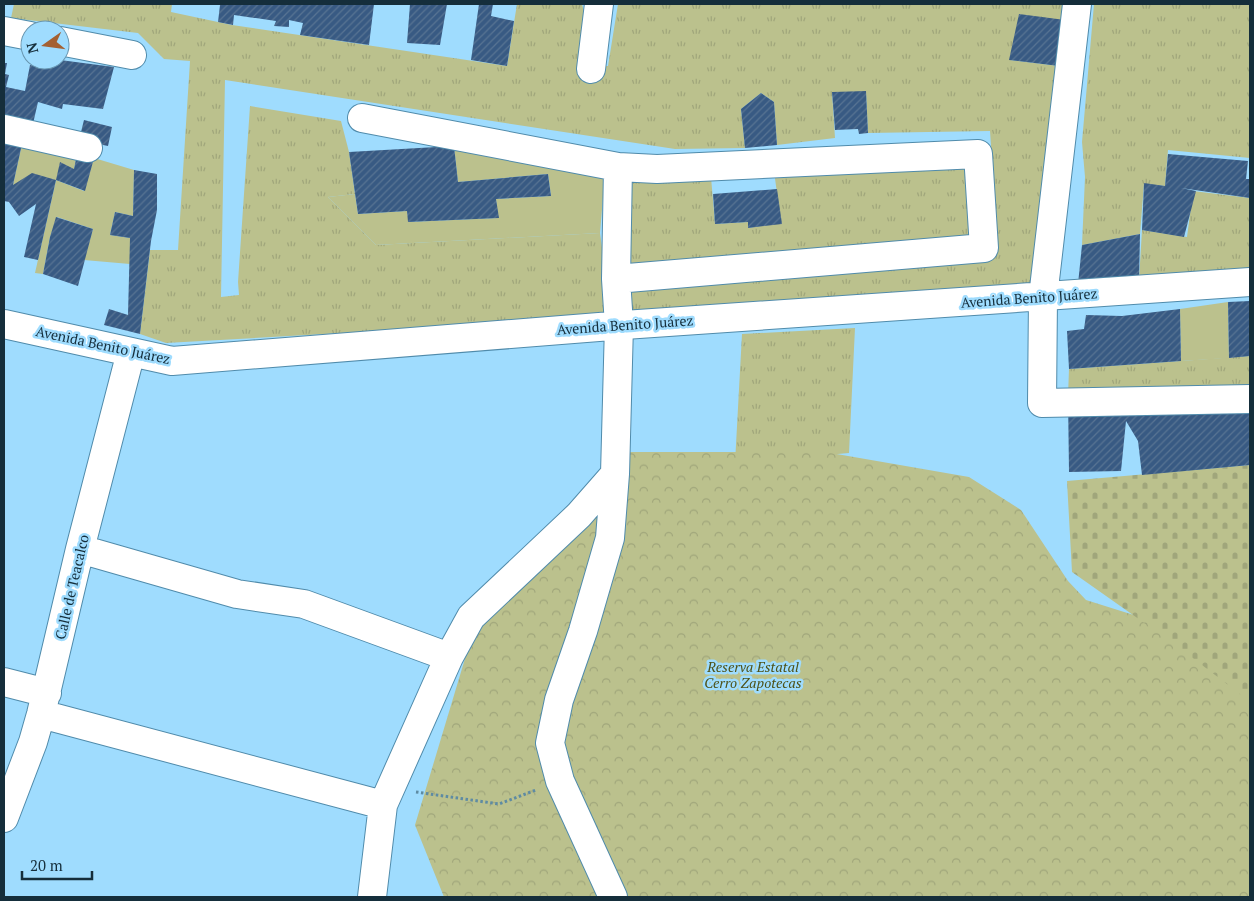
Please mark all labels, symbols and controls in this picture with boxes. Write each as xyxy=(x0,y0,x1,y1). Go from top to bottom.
north arrow xyxy=(20,20,70,70)
text: N xyxy=(21,40,42,56)
street label: Avenida Benito Juárez xyxy=(960,283,1098,312)
street label: Avenida Benito Juárez xyxy=(556,310,694,339)
street label: Avenida Benito Juárez xyxy=(34,321,172,368)
street label: Calle de Teacalco xyxy=(50,532,93,641)
park label: Reserva Estatal Cerro Zapotecas xyxy=(704,657,802,692)
scale bar xyxy=(22,848,92,880)
text: 20 m xyxy=(30,855,63,875)

